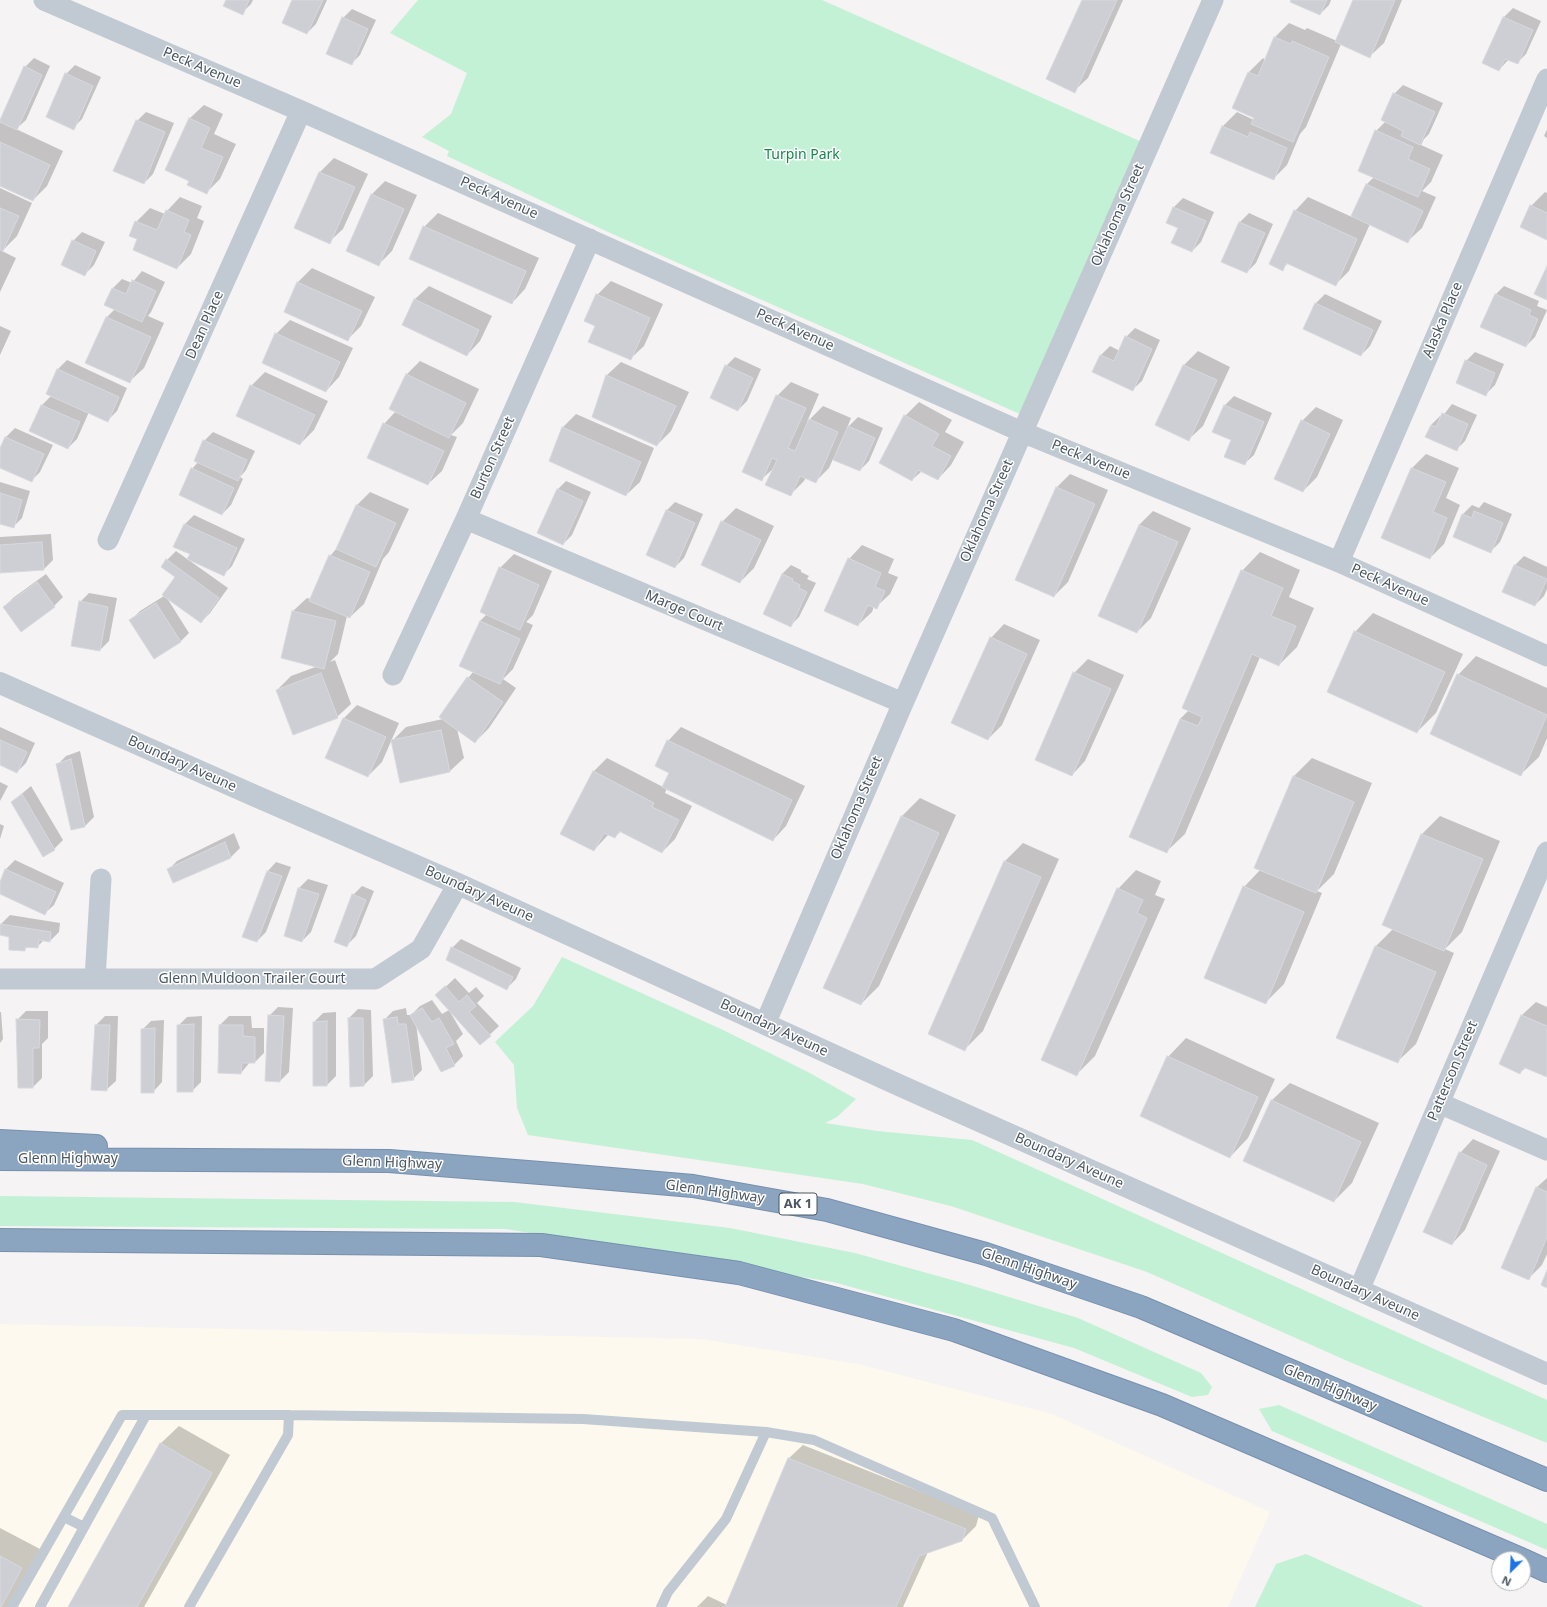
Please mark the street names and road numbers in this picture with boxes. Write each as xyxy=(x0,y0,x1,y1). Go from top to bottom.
street label: Peck Avenue xyxy=(160,44,244,92)
street label: Oklahoma Street xyxy=(1088,161,1148,269)
street label: Peck Avenue xyxy=(458,173,540,223)
street label: Alaska Place xyxy=(1420,280,1466,360)
street label: Dean Place xyxy=(183,288,227,362)
street label: Peck Avenue xyxy=(754,305,836,355)
street label: Burton Street xyxy=(467,414,519,502)
street label: Peck Avenue xyxy=(1049,437,1133,483)
street label: Oklahoma Street xyxy=(957,457,1017,565)
street label: Peck Avenue xyxy=(1349,560,1431,610)
street label: Marge Court xyxy=(642,587,726,635)
street label: Boundary Aveune xyxy=(125,733,239,795)
street label: Oklahoma Street xyxy=(828,754,886,862)
street label: Boundary Aveune xyxy=(422,863,536,925)
street label: Glenn Muldoon Trailer Court xyxy=(158,971,346,987)
street label: Boundary Aveune xyxy=(717,996,831,1060)
street label: Patterson Street xyxy=(1424,1019,1482,1123)
street label: Boundary Aveune xyxy=(1012,1130,1126,1192)
street label: Glenn Highway xyxy=(18,1151,118,1167)
street label: Glenn Highway xyxy=(342,1153,442,1173)
street label: Glenn Highway xyxy=(664,1177,766,1207)
road number: AK 1 xyxy=(779,1193,817,1215)
street label: Glenn Highway xyxy=(979,1245,1079,1293)
street label: Boundary Aveune xyxy=(1308,1262,1422,1324)
street label: Glenn Highway xyxy=(1281,1361,1379,1415)

